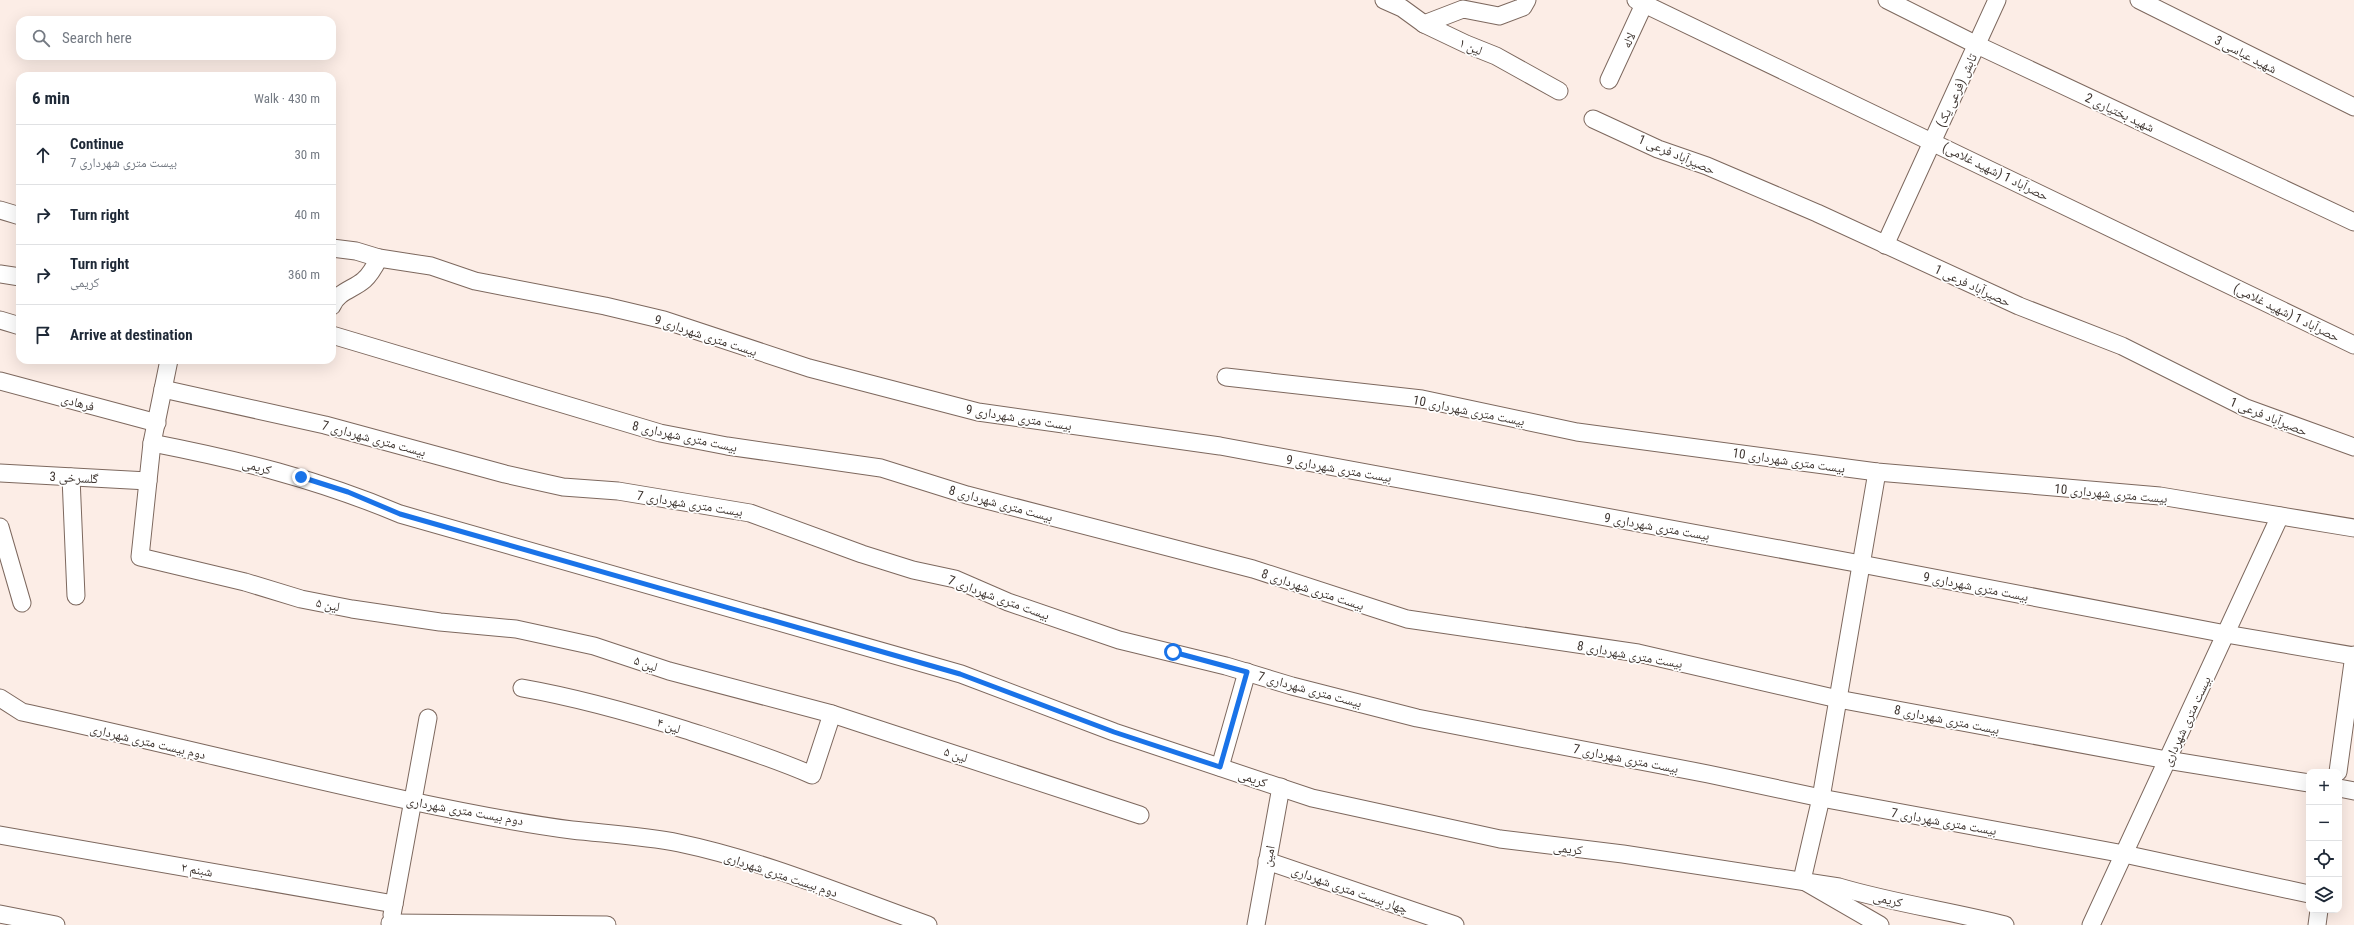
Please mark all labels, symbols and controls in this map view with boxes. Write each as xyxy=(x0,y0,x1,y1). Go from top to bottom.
search box xyxy=(16,16,336,60)
icon: search xyxy=(30,27,52,49)
text: Search here xyxy=(62,29,132,47)
street label: لاله xyxy=(1618,30,1639,50)
street label: شهید عباسی 3 xyxy=(2212,32,2279,77)
street label: لین ۱ xyxy=(1456,35,1485,59)
street label: تابش (فرعی یک) xyxy=(1933,51,1981,130)
text: 6 min xyxy=(32,88,70,108)
street label: شهید بختیاری 2 xyxy=(2082,90,2157,136)
text: Walk · 430 m xyxy=(254,91,320,106)
street label: حصیرآباد فرعی 1 xyxy=(1636,131,1718,178)
text: Continue xyxy=(70,135,124,153)
street label: حصرآباد 1 (شهید غلامی) xyxy=(1940,139,2051,205)
icon: ahead xyxy=(32,144,54,166)
text: 30 m xyxy=(294,147,320,162)
text: بیست متری شهرداری 7 xyxy=(70,155,177,170)
icon: right xyxy=(32,204,54,226)
text: Turn right xyxy=(70,206,129,224)
text: 40 m xyxy=(294,207,320,222)
text: Turn right xyxy=(70,255,129,273)
street label: حصیرآباد فرعی 1 xyxy=(1932,261,2013,311)
icon: right xyxy=(32,264,54,286)
text: 360 m xyxy=(288,267,320,282)
text: کریمی xyxy=(70,275,99,290)
street label: حصرآباد 1 (شهید غلامی) xyxy=(2231,280,2342,346)
street label: بیست متری شهرداری 9 xyxy=(652,312,759,360)
icon: arrive xyxy=(32,324,54,346)
text: Arrive at destination xyxy=(70,326,193,344)
street label: فرهادی xyxy=(59,391,96,415)
street label: بیست متری شهرداری 10 xyxy=(1412,392,1526,430)
street label: حصیرآباد فرعی 1 xyxy=(2227,394,2310,440)
street label: بیست متری شهرداری 9 xyxy=(965,402,1073,434)
street label: بیست متری شهرداری 7 xyxy=(320,417,428,461)
street label: بیست متری شهرداری 8 xyxy=(631,418,739,456)
street label: بیست متری شهرداری 10 xyxy=(1732,445,1846,477)
street label: بیست متری شهرداری 9 xyxy=(1285,452,1393,486)
street label: کریمی xyxy=(240,455,274,479)
route end xyxy=(292,468,310,486)
street label: گلسرخی 3 xyxy=(49,469,99,487)
street label: بیست متری شهرداری 10 xyxy=(2054,481,2168,507)
street label: بیست متری شهرداری 8 xyxy=(947,482,1055,526)
street label: بیست متری شهرداری 7 xyxy=(636,488,744,520)
street label: بیست متری شهرداری 9 xyxy=(1603,510,1711,544)
street label: بیست متری شهرداری 8 xyxy=(1259,566,1366,614)
street label: بیست متری شهرداری 9 xyxy=(1922,569,2030,605)
street label: بیست متری شهرداری 7 xyxy=(946,572,1052,624)
street label: لین ۵ xyxy=(314,595,341,615)
street label: بیست متری شهرداری 8 xyxy=(1576,638,1684,672)
route start xyxy=(1164,643,1182,661)
street label: لین ۵ xyxy=(632,652,660,675)
street label: بیست متری شهرداری 7 xyxy=(1256,668,1364,712)
street label: بیست متری شهرداری xyxy=(2159,674,2215,769)
street label: بیست متری شهرداری 8 xyxy=(1893,702,2001,738)
street label: لین ۴ xyxy=(655,714,683,737)
street label: دوم بیست متری شهرداری xyxy=(88,721,207,763)
street label: بیست متری شهرداری 7 xyxy=(1572,741,1680,777)
street label: لین ۵ xyxy=(942,744,970,766)
street label: کریمی xyxy=(1236,767,1270,791)
map controls xyxy=(2306,769,2342,913)
button: + xyxy=(2306,769,2342,805)
street label: دوم بیست متری شهرداری xyxy=(405,793,525,829)
street label: بیست متری شهرداری 7 xyxy=(1890,805,1998,839)
button: − xyxy=(2306,805,2342,841)
street label: کریمی xyxy=(1552,839,1584,859)
button: locate xyxy=(2306,841,2342,877)
street label: امین xyxy=(1259,844,1279,868)
street label: دوم بیست متری شهرداری xyxy=(722,849,839,901)
street label: شبنم ۲ xyxy=(180,859,214,881)
street label: چهار بیست متری شهرداری xyxy=(1289,862,1410,917)
button: layers xyxy=(2306,877,2342,913)
street label: کریمی xyxy=(1872,889,1904,911)

